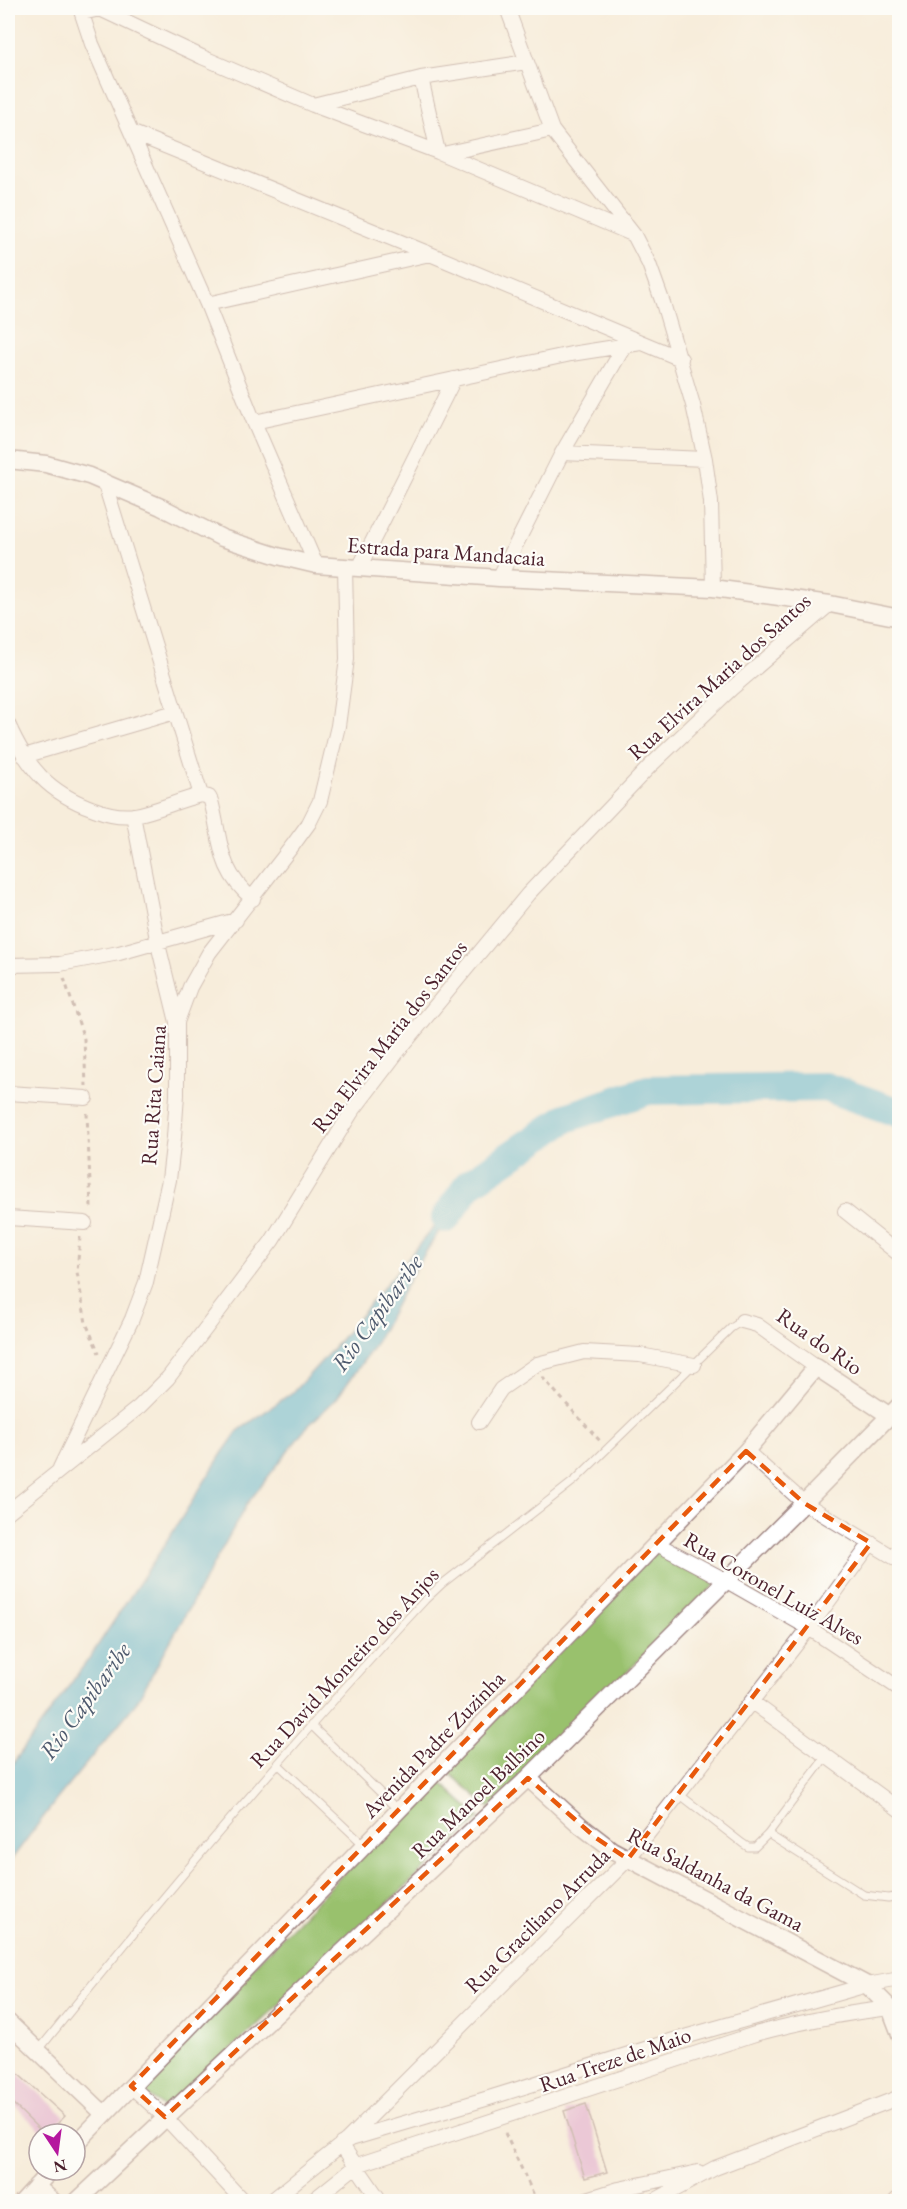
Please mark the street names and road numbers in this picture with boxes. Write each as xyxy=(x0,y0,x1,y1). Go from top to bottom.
street label: Estrada para Mandacaia xyxy=(346,530,546,573)
street label: Rua Elvira Maria dos Santos xyxy=(622,586,817,766)
street label: Rua Elvira Maria dos Santos xyxy=(305,934,474,1139)
street label: Rua Rita Caiana xyxy=(134,1024,173,1166)
street label: Rua do Rio xyxy=(771,1301,869,1382)
street label: Rua Coronel Luiz Alves xyxy=(679,1525,869,1652)
street label: Rua David Monteiro dos Anjos xyxy=(244,1561,445,1774)
street label: Avenida Padre Zuzinha xyxy=(355,1664,511,1825)
street label: Rua Manoel Balbino xyxy=(405,1722,552,1865)
street label: Rua Saldanha da Gama xyxy=(623,1821,809,1938)
street label: Rua Graciliano Arruda xyxy=(458,1841,617,1999)
street label: Rua Treze de Maio xyxy=(535,2020,695,2099)

